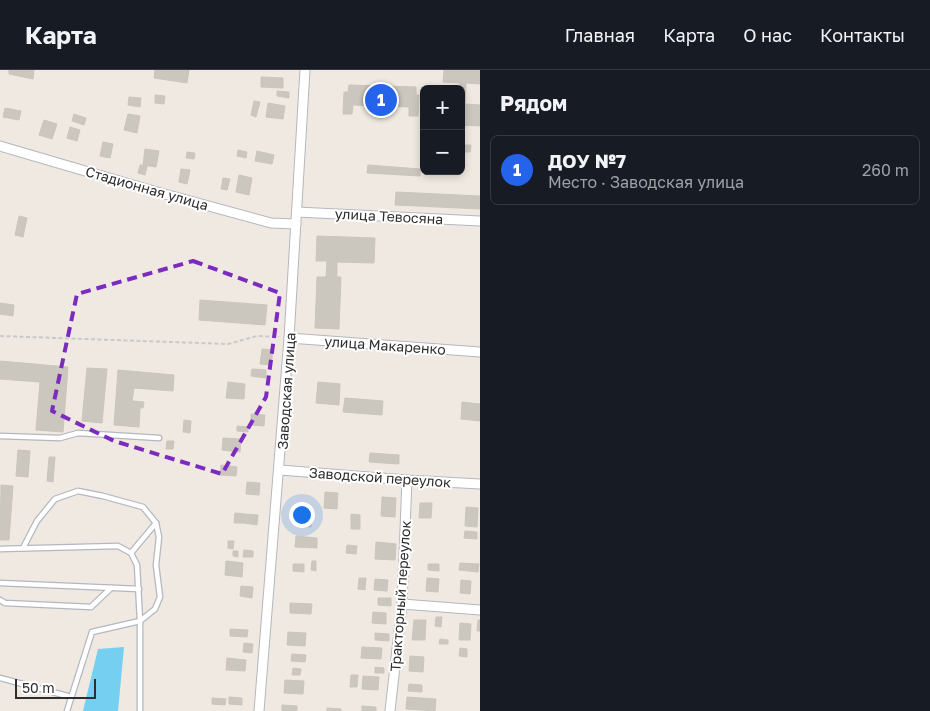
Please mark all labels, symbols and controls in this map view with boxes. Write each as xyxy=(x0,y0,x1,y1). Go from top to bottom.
text: Карта xyxy=(25,20,97,49)
text: Главная xyxy=(565,24,635,46)
text: Карта xyxy=(663,24,715,46)
text: О нас xyxy=(743,24,792,46)
text: Контакты xyxy=(820,24,905,46)
pin: 1 xyxy=(365,81,397,119)
map controls xyxy=(420,85,465,175)
button: + xyxy=(420,85,465,130)
text: Рядом xyxy=(500,90,567,116)
button: − xyxy=(420,130,465,175)
text: ДОУ №7 xyxy=(548,149,626,172)
text: 1 xyxy=(513,160,521,180)
text: 260 m xyxy=(862,160,909,180)
street label: Стадионная улица xyxy=(84,162,210,214)
text: Место · Заводская улица xyxy=(548,172,744,192)
street label: улица Тевосяна xyxy=(334,205,444,227)
street label: Заводская улица xyxy=(273,332,299,450)
street label: улица Макаренко xyxy=(324,332,446,358)
street label: Заводской переулок xyxy=(308,464,452,490)
your location xyxy=(289,502,315,528)
street label: Тракторный переулок xyxy=(386,520,414,672)
scale bar xyxy=(15,676,96,699)
text: 50 m xyxy=(22,679,55,696)

